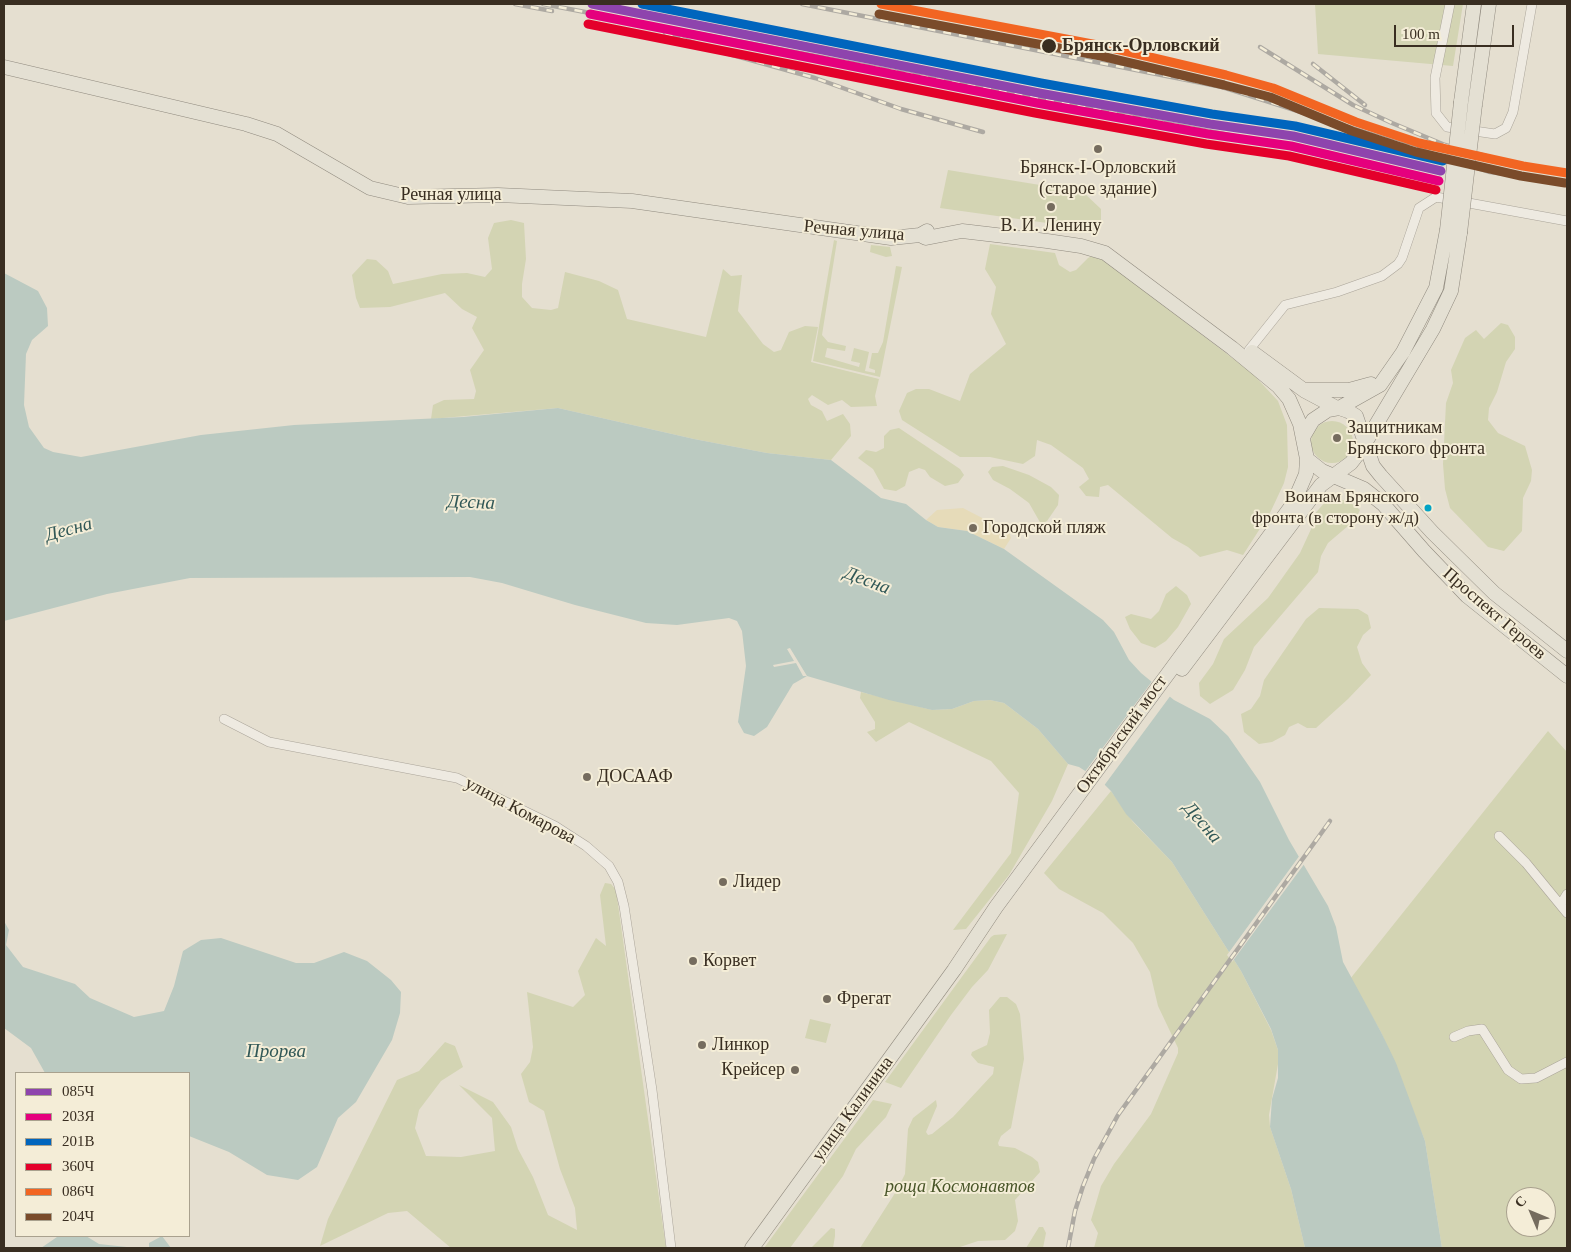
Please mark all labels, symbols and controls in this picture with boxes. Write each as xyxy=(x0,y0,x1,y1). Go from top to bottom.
scale bar xyxy=(1396,15,1516,47)
text: 100 m xyxy=(1402,26,1440,42)
place label: Брянск-Орловский xyxy=(1062,35,1220,57)
marker: Брянск-Орловский xyxy=(1040,37,1058,55)
marker: Брянск-I-Орловский (старое здание) xyxy=(1092,143,1104,155)
place label: Брянск-I-Орловский (старое здание) xyxy=(1020,157,1176,200)
street label: Речная улица xyxy=(400,184,502,206)
marker: В. И. Ленину xyxy=(1045,201,1057,213)
place label: В. И. Ленину xyxy=(1001,215,1101,237)
street label: Речная улица xyxy=(803,216,905,246)
place label: Защитникам Брянского фронта xyxy=(1347,417,1485,459)
marker: Защитникам Брянского фронта xyxy=(1331,432,1343,444)
place label: Воинам Брянского фронта (в сторону ж/д) xyxy=(1252,488,1419,528)
water label: Десна xyxy=(447,491,495,515)
marker: Воинам Брянского фронта (в сторону ж/д) xyxy=(1423,503,1433,513)
water label: Десна xyxy=(43,513,95,547)
place label: Городской пляж xyxy=(983,517,1106,539)
marker: Городской пляж xyxy=(967,522,979,534)
water label: Десна xyxy=(841,562,893,600)
street label: Проспект Героев xyxy=(1438,563,1550,665)
street label: Октябрьский мост xyxy=(1072,672,1172,798)
place label: ДОСААФ xyxy=(597,766,673,788)
marker: ДОСААФ xyxy=(581,771,593,783)
street label: улица Комарова xyxy=(461,773,579,849)
water label: Десна xyxy=(1178,798,1226,848)
place label: Лидер xyxy=(733,871,781,893)
marker: Лидер xyxy=(717,876,729,888)
place label: Корвет xyxy=(703,950,756,972)
marker: Корвет xyxy=(687,955,699,967)
place label: Фрегат xyxy=(837,988,891,1010)
marker: Фрегат xyxy=(821,993,833,1005)
place label: Линкор xyxy=(712,1034,769,1056)
marker: Линкор xyxy=(696,1039,708,1051)
water label: Прорва xyxy=(246,1041,306,1063)
street label: улица Калинина xyxy=(808,1052,898,1166)
place label: Крейсер xyxy=(721,1059,785,1081)
marker: Крейсер xyxy=(789,1064,801,1076)
legend xyxy=(15,1072,190,1237)
text: 085Ч xyxy=(62,1083,94,1099)
text: 203Я xyxy=(62,1108,95,1124)
text: 201В xyxy=(62,1133,95,1149)
text: 360Ч xyxy=(62,1158,94,1174)
park label: роща Космонавтов xyxy=(885,1176,1035,1198)
text: 086Ч xyxy=(62,1183,94,1199)
north arrow xyxy=(1506,1187,1556,1237)
text: С xyxy=(1512,1193,1530,1211)
text: 204Ч xyxy=(62,1208,94,1224)

